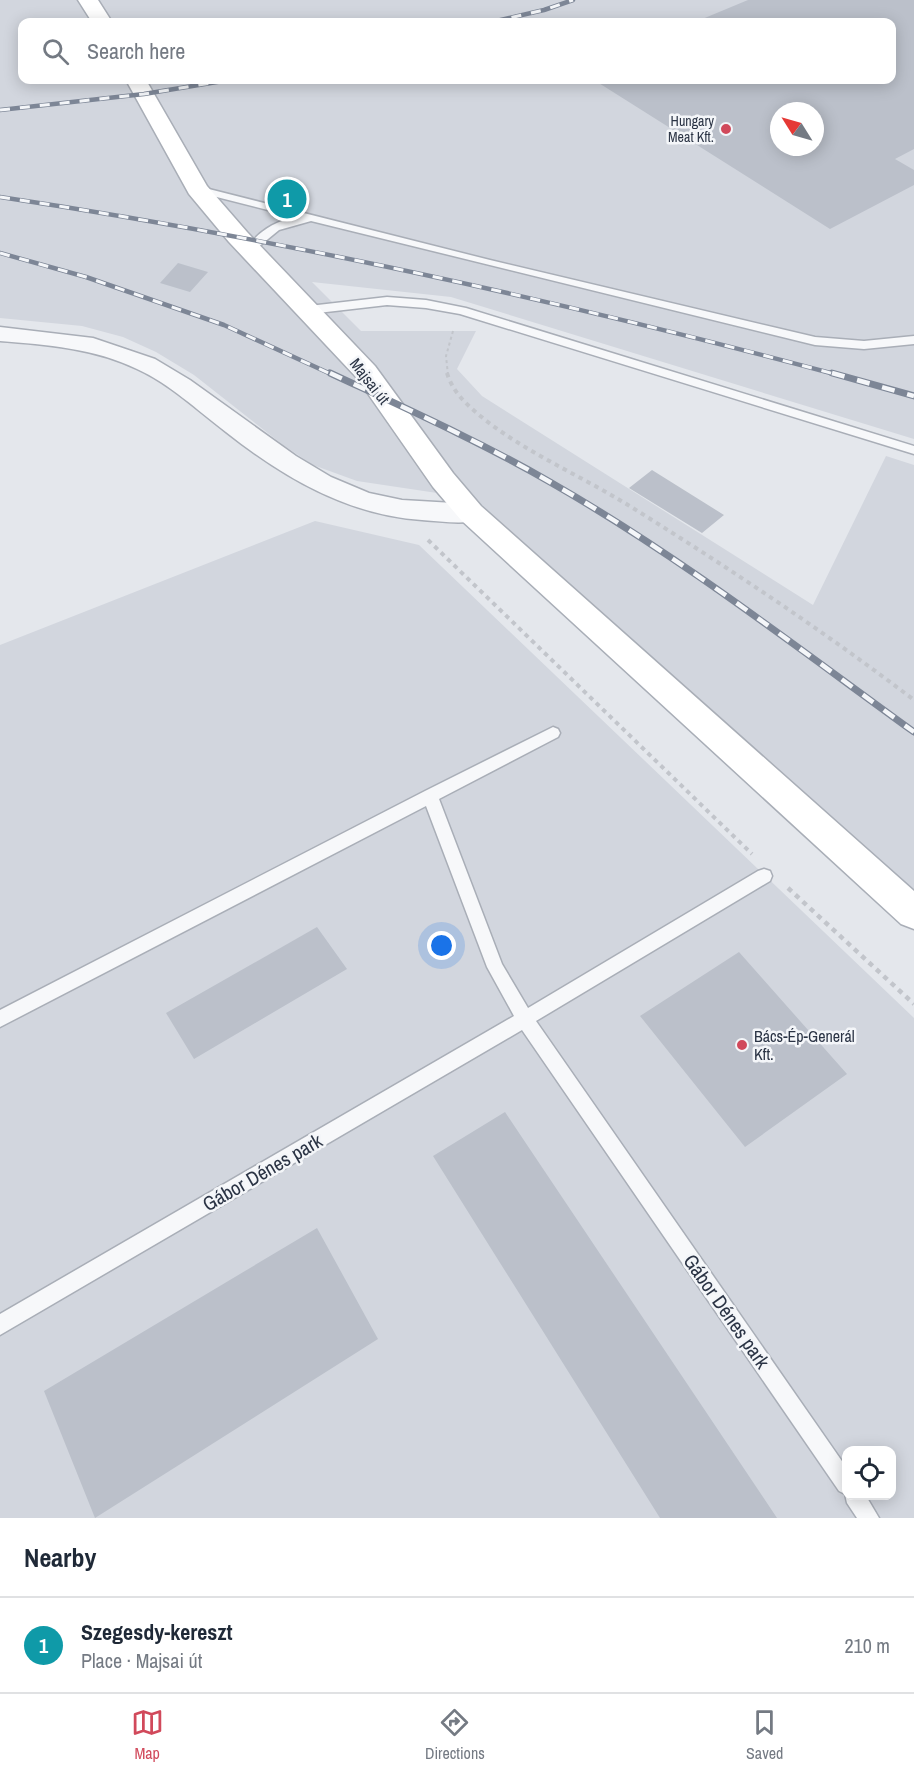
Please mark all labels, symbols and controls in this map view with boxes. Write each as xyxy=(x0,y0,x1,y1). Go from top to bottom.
search box xyxy=(18,18,896,84)
icon: search xyxy=(39,35,72,68)
text: Search here xyxy=(87,36,185,66)
north arrow xyxy=(770,102,824,156)
place label: Hungary Meat Kft. xyxy=(668,112,714,146)
marker: Hungary Meat Kft. xyxy=(719,122,733,136)
pin: 1 xyxy=(268,176,306,222)
street label: Majsai út xyxy=(345,353,395,409)
your location xyxy=(427,931,456,960)
place label: Bács-Ép-Generál Kft. xyxy=(754,1025,855,1065)
marker: Bács-Ép-Generál Kft. xyxy=(735,1038,749,1052)
street label: Gábor Dénes park xyxy=(197,1126,327,1217)
street label: Gábor Dénes park xyxy=(678,1248,777,1374)
map controls xyxy=(842,1446,896,1500)
button: locate xyxy=(842,1446,896,1500)
text: Nearby xyxy=(24,1540,96,1575)
text: Szegesdy-kereszt xyxy=(81,1617,232,1647)
text: 1 xyxy=(39,1632,48,1659)
text: 210 m xyxy=(844,1632,890,1659)
text: Place · Majsai út xyxy=(81,1647,202,1674)
tab: Map xyxy=(131,1706,164,1764)
tab: Directions xyxy=(425,1706,485,1764)
tab: Saved xyxy=(746,1706,783,1764)

